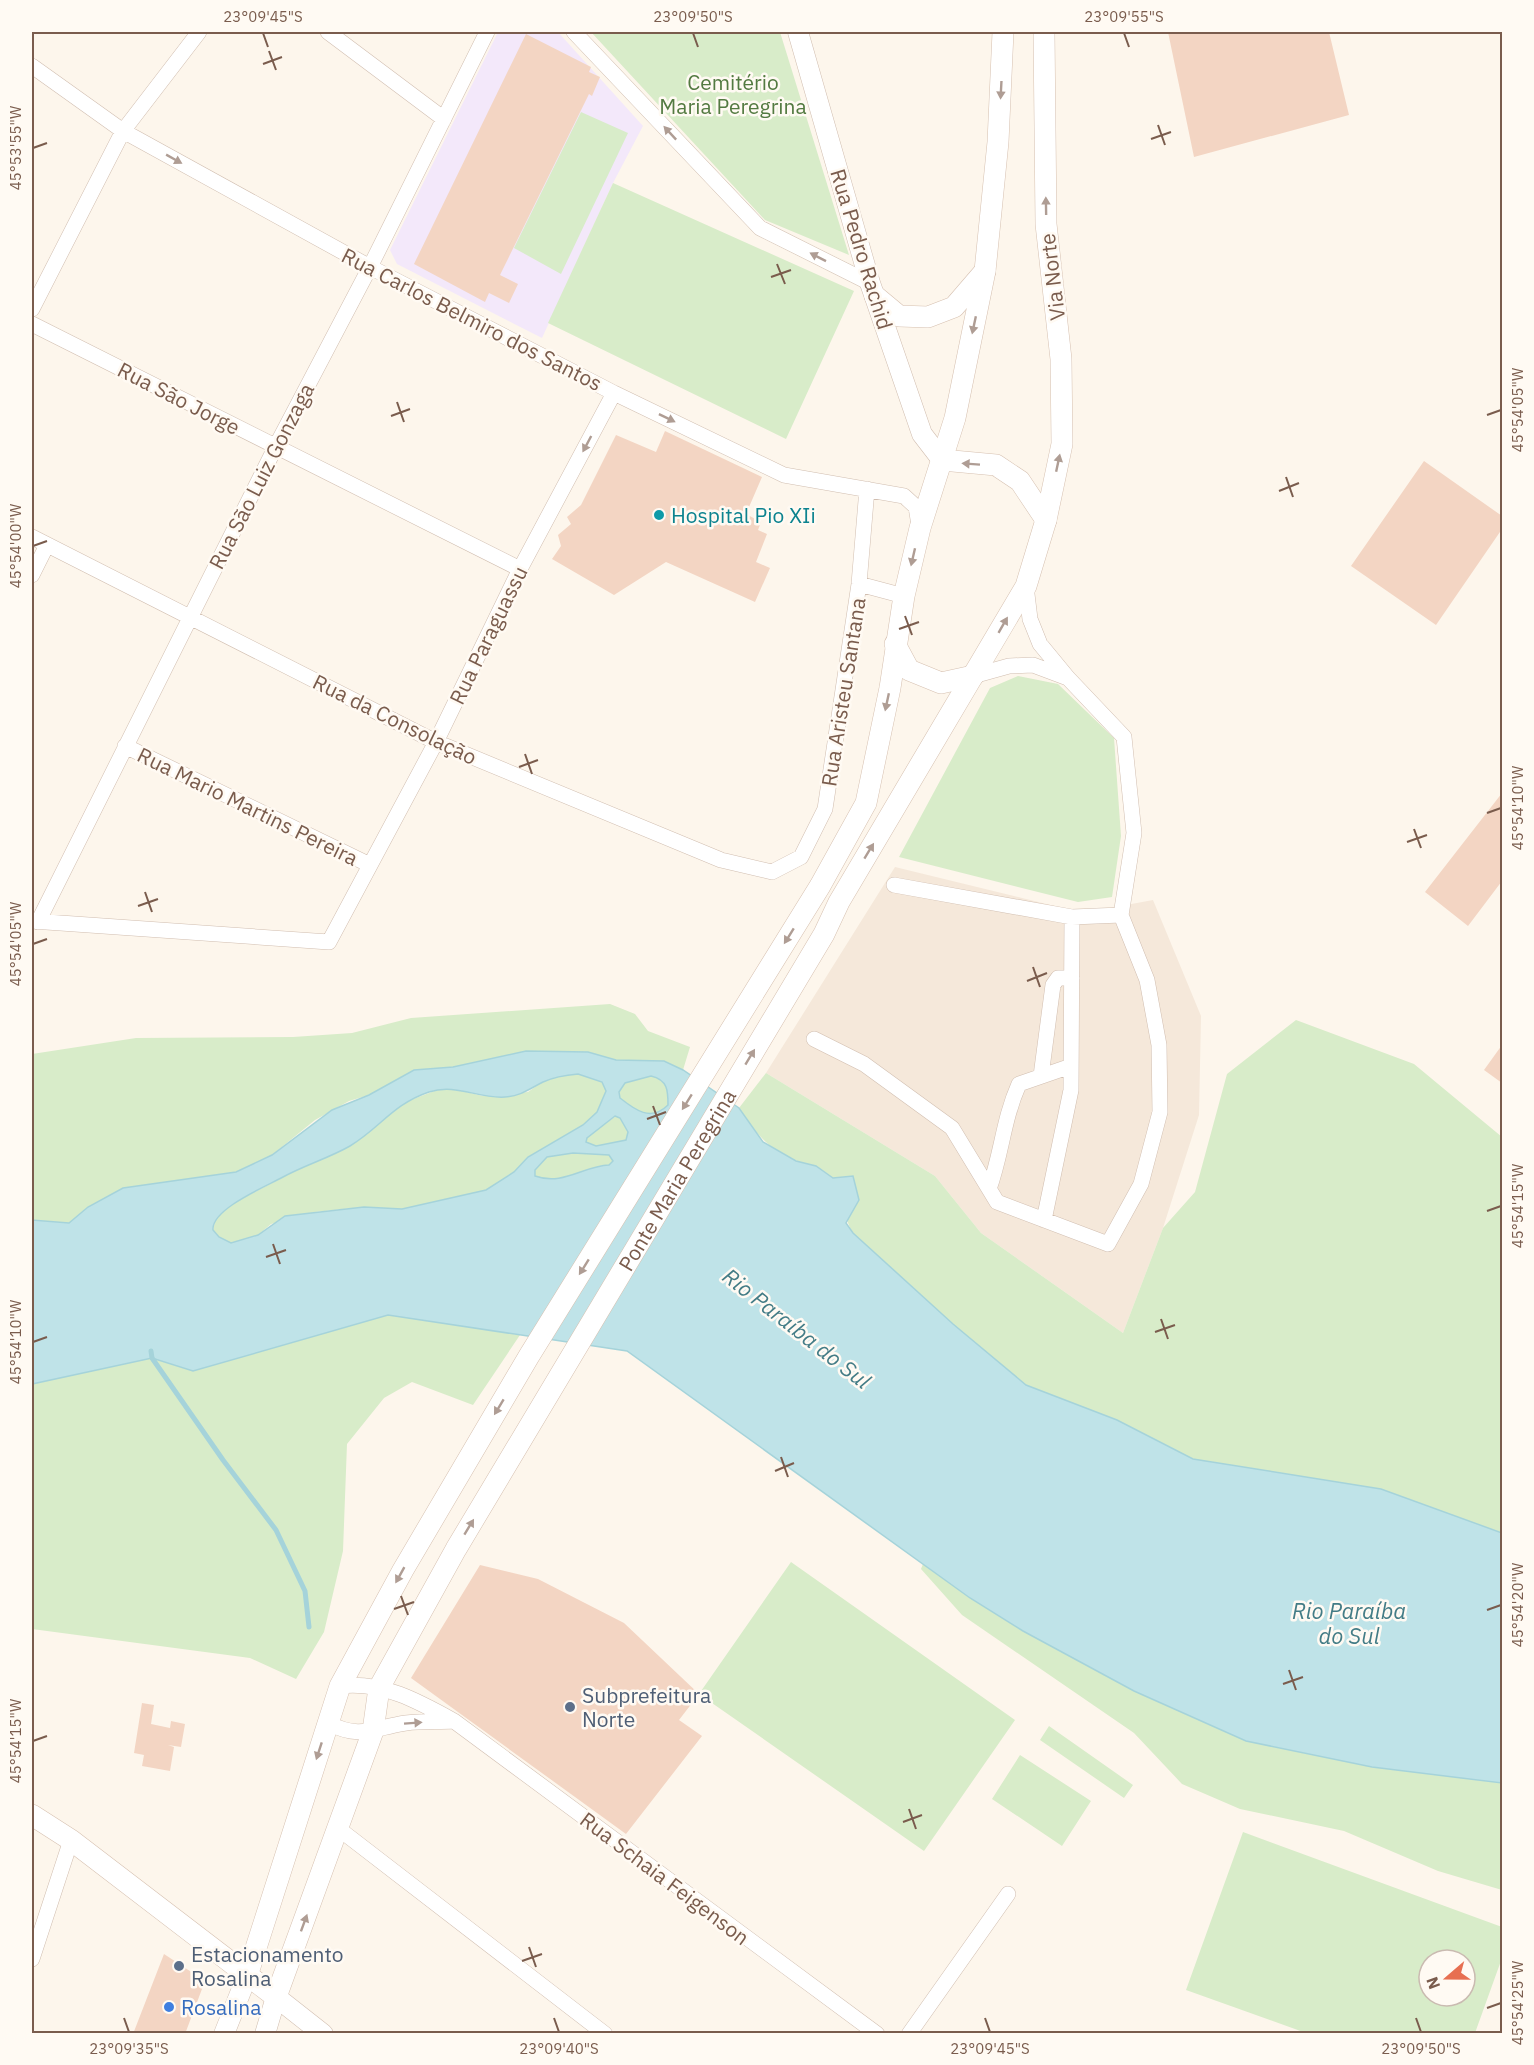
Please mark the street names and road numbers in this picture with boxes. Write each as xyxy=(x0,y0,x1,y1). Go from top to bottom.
street label: Rua Pedro Rachid xyxy=(824,165,900,333)
street label: Via Norte xyxy=(1033,232,1071,322)
street label: Rua Carlos Belmiro dos Santos xyxy=(337,241,607,397)
street label: Rua São Jorge xyxy=(113,355,245,441)
street label: Rua São Luiz Gonzaga xyxy=(202,378,320,574)
street label: Rua Paraguassu xyxy=(442,561,534,709)
street label: Rua Aristeu Santana xyxy=(814,596,872,788)
street label: Rua da Consolação xyxy=(308,667,482,771)
street label: Rua Mario Martins Pereira xyxy=(133,740,363,872)
street label: Ponte Maria Peregrina xyxy=(612,1084,742,1276)
street label: Rua Schaia Feigenson xyxy=(575,1805,755,1951)

